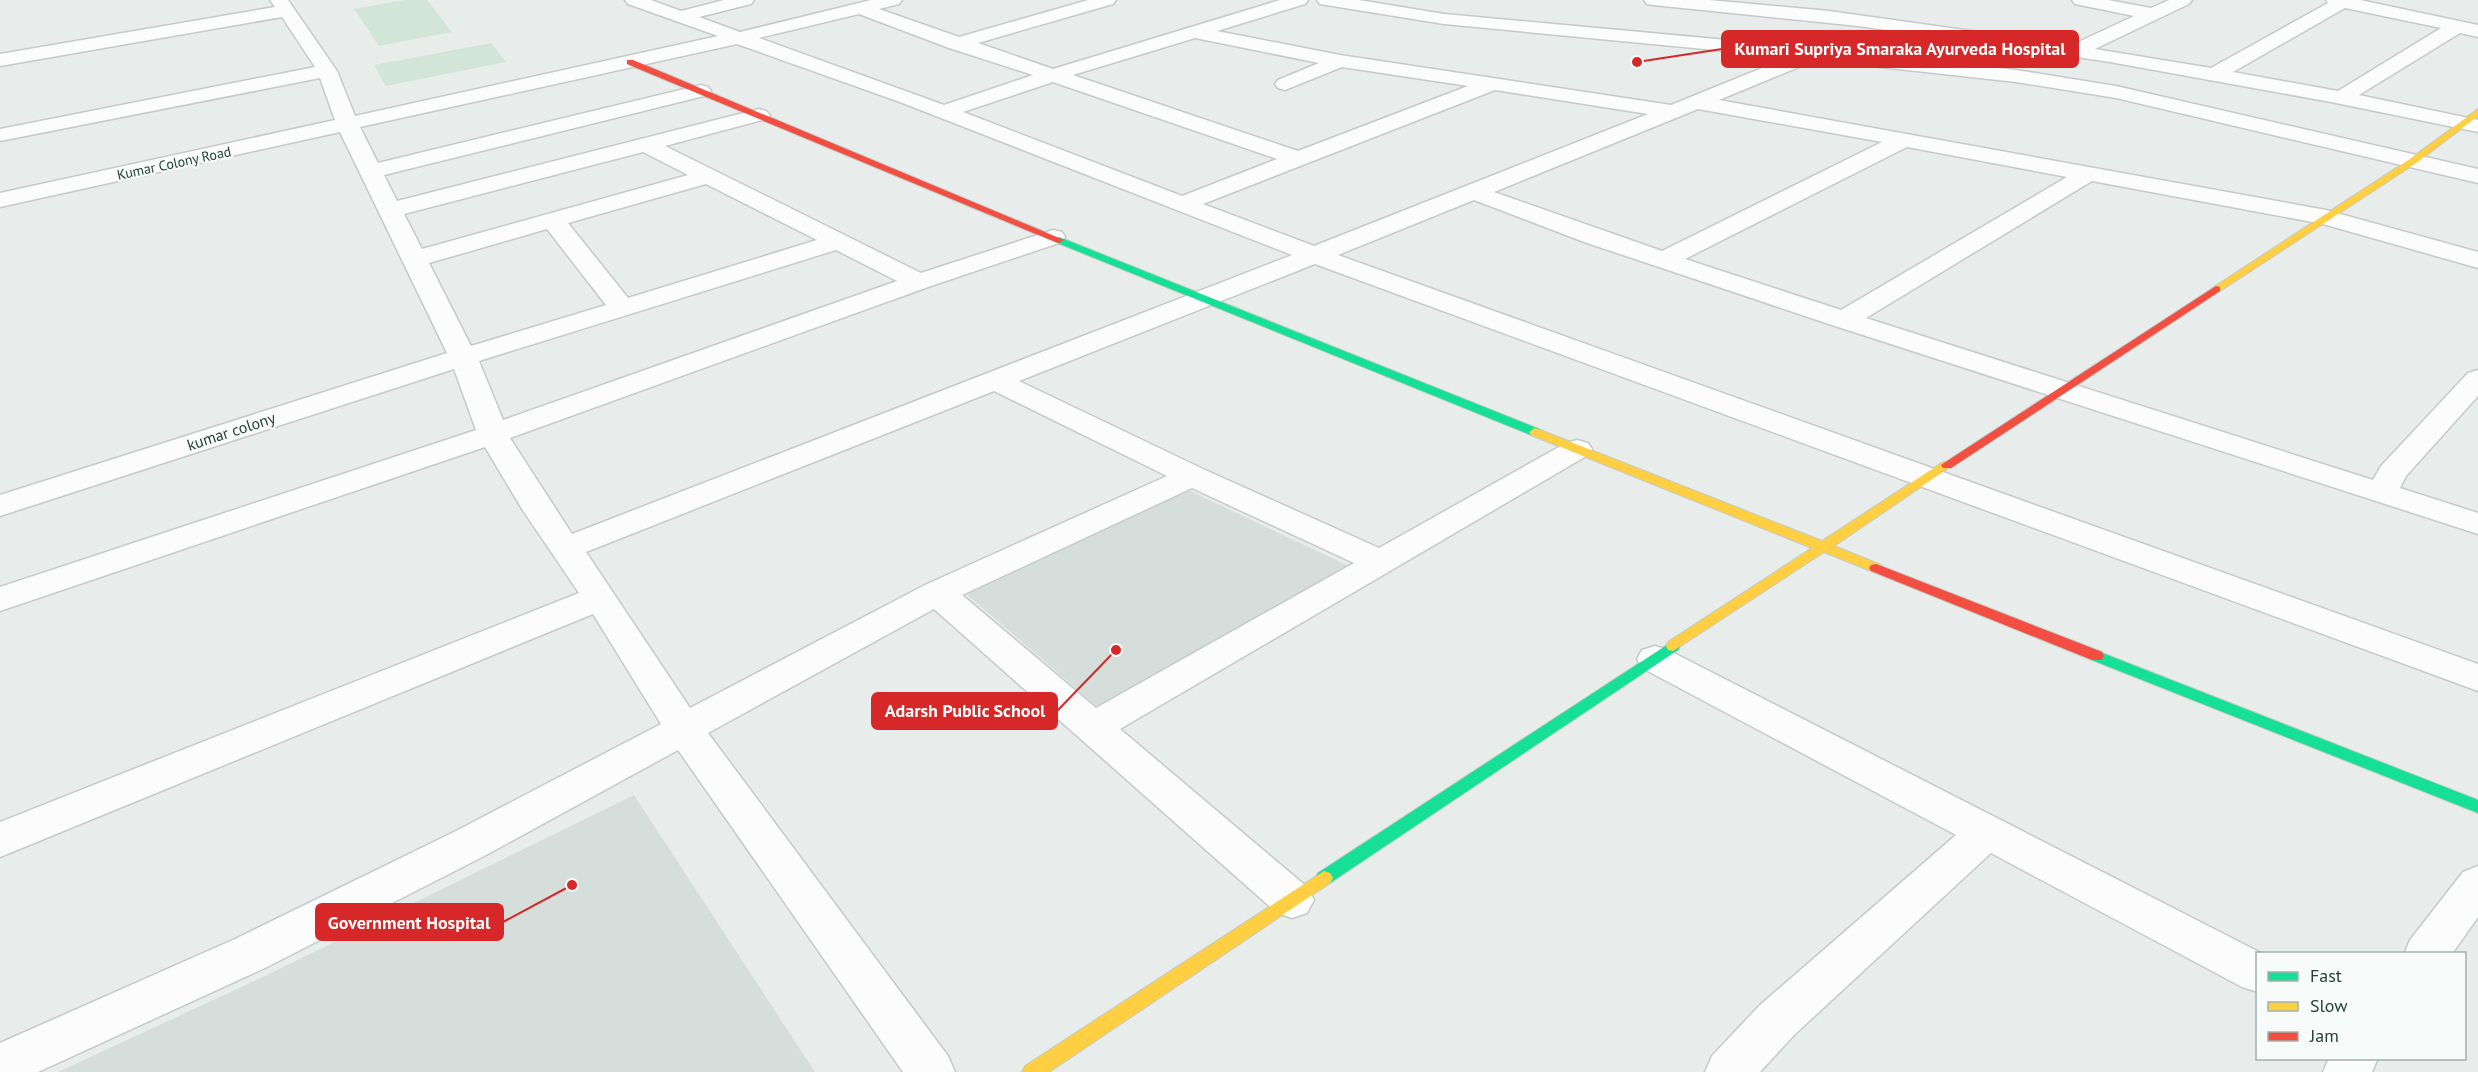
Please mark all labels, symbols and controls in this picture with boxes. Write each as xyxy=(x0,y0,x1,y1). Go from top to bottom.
callout: Kumari Supriya Smaraka Ayurveda Hospital xyxy=(1722,31,2078,67)
text: Kumari Supriya Smaraka Ayurveda Hospital xyxy=(1735,37,2066,60)
street label: Kumar Colony Road xyxy=(115,142,233,184)
street label: kumar colony xyxy=(184,407,278,455)
callout: Adarsh Public School xyxy=(872,693,1057,729)
text: Adarsh Public School xyxy=(885,699,1046,722)
callout: Government Hospital xyxy=(316,904,503,940)
text: Government Hospital xyxy=(328,911,491,934)
legend xyxy=(2256,952,2466,1060)
text: Fast xyxy=(2310,964,2342,987)
text: Slow xyxy=(2310,994,2348,1017)
text: Jam xyxy=(2309,1024,2339,1047)

